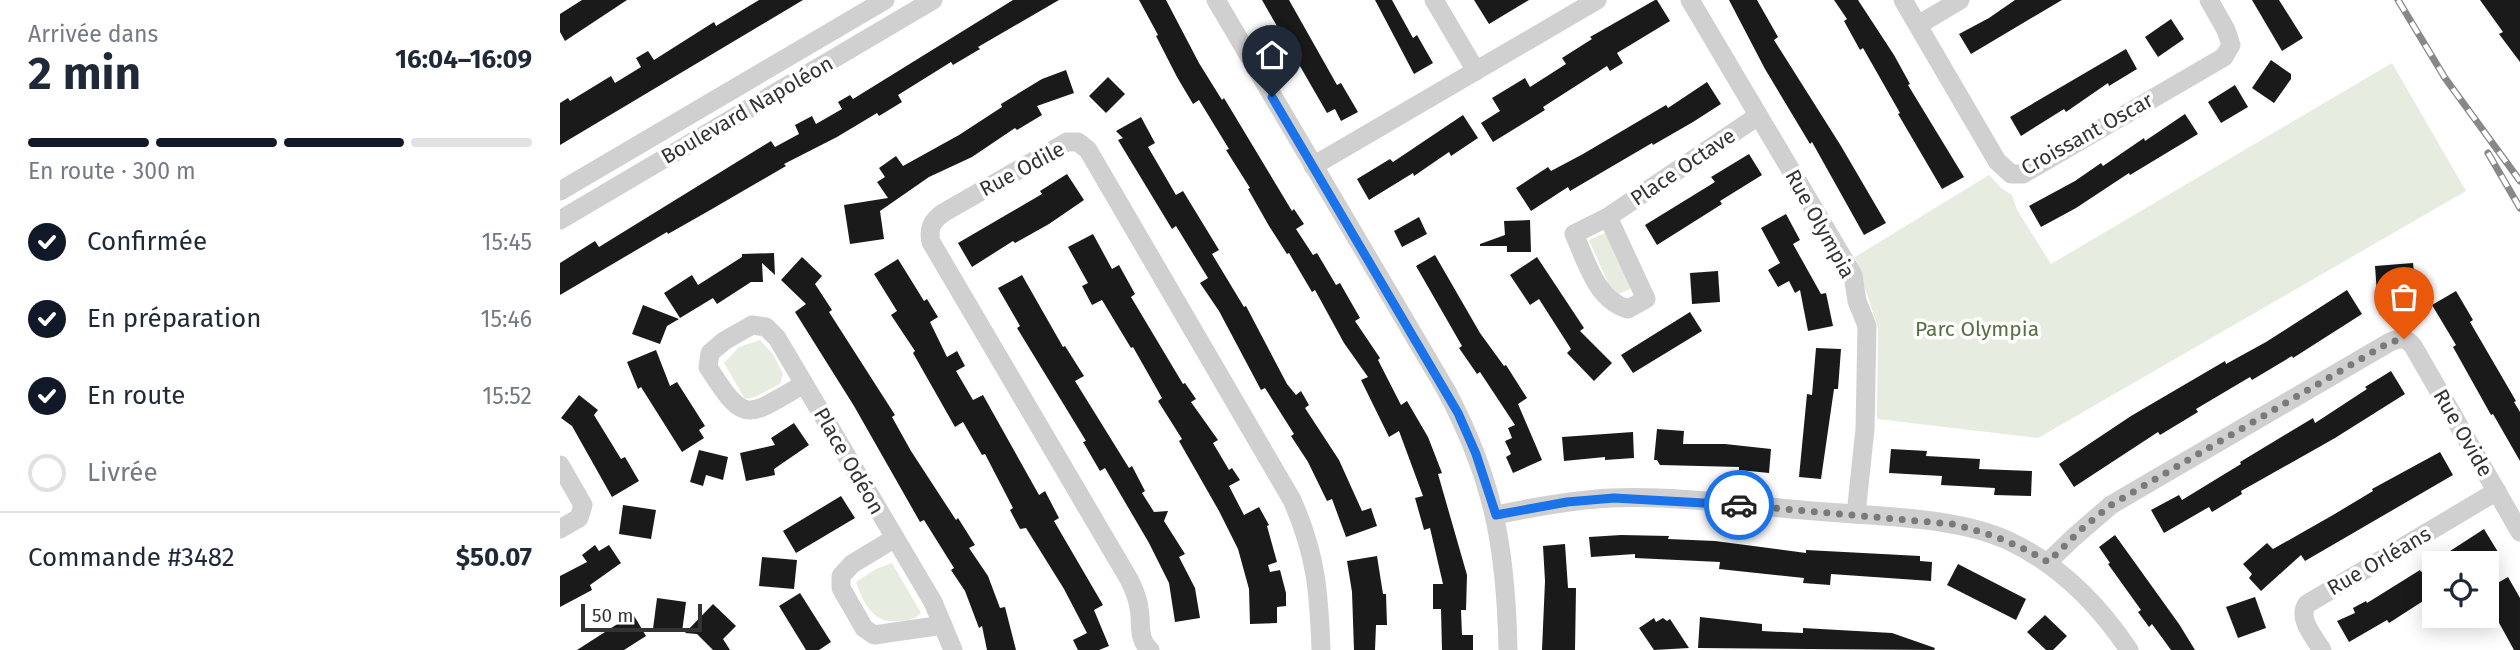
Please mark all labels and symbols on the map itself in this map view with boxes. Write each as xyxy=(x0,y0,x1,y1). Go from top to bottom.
pin xyxy=(1242,25,1302,97)
street label: Boulevard Napoléon xyxy=(656,50,838,170)
street label: Croissant Oscar xyxy=(2016,87,2158,181)
street label: Place Octave xyxy=(1626,122,1740,212)
street label: Rue Odile xyxy=(975,136,1069,202)
street label: Rue Olympia xyxy=(1779,165,1861,283)
pin xyxy=(2374,267,2434,339)
park label: Parc Olympia xyxy=(1915,316,2039,342)
street label: Rue Ovide xyxy=(2428,385,2498,481)
street label: Place Odéon xyxy=(808,403,890,519)
courier xyxy=(1704,470,1774,540)
street label: Rue Orléans xyxy=(2323,521,2436,601)
scale bar xyxy=(581,601,702,633)

